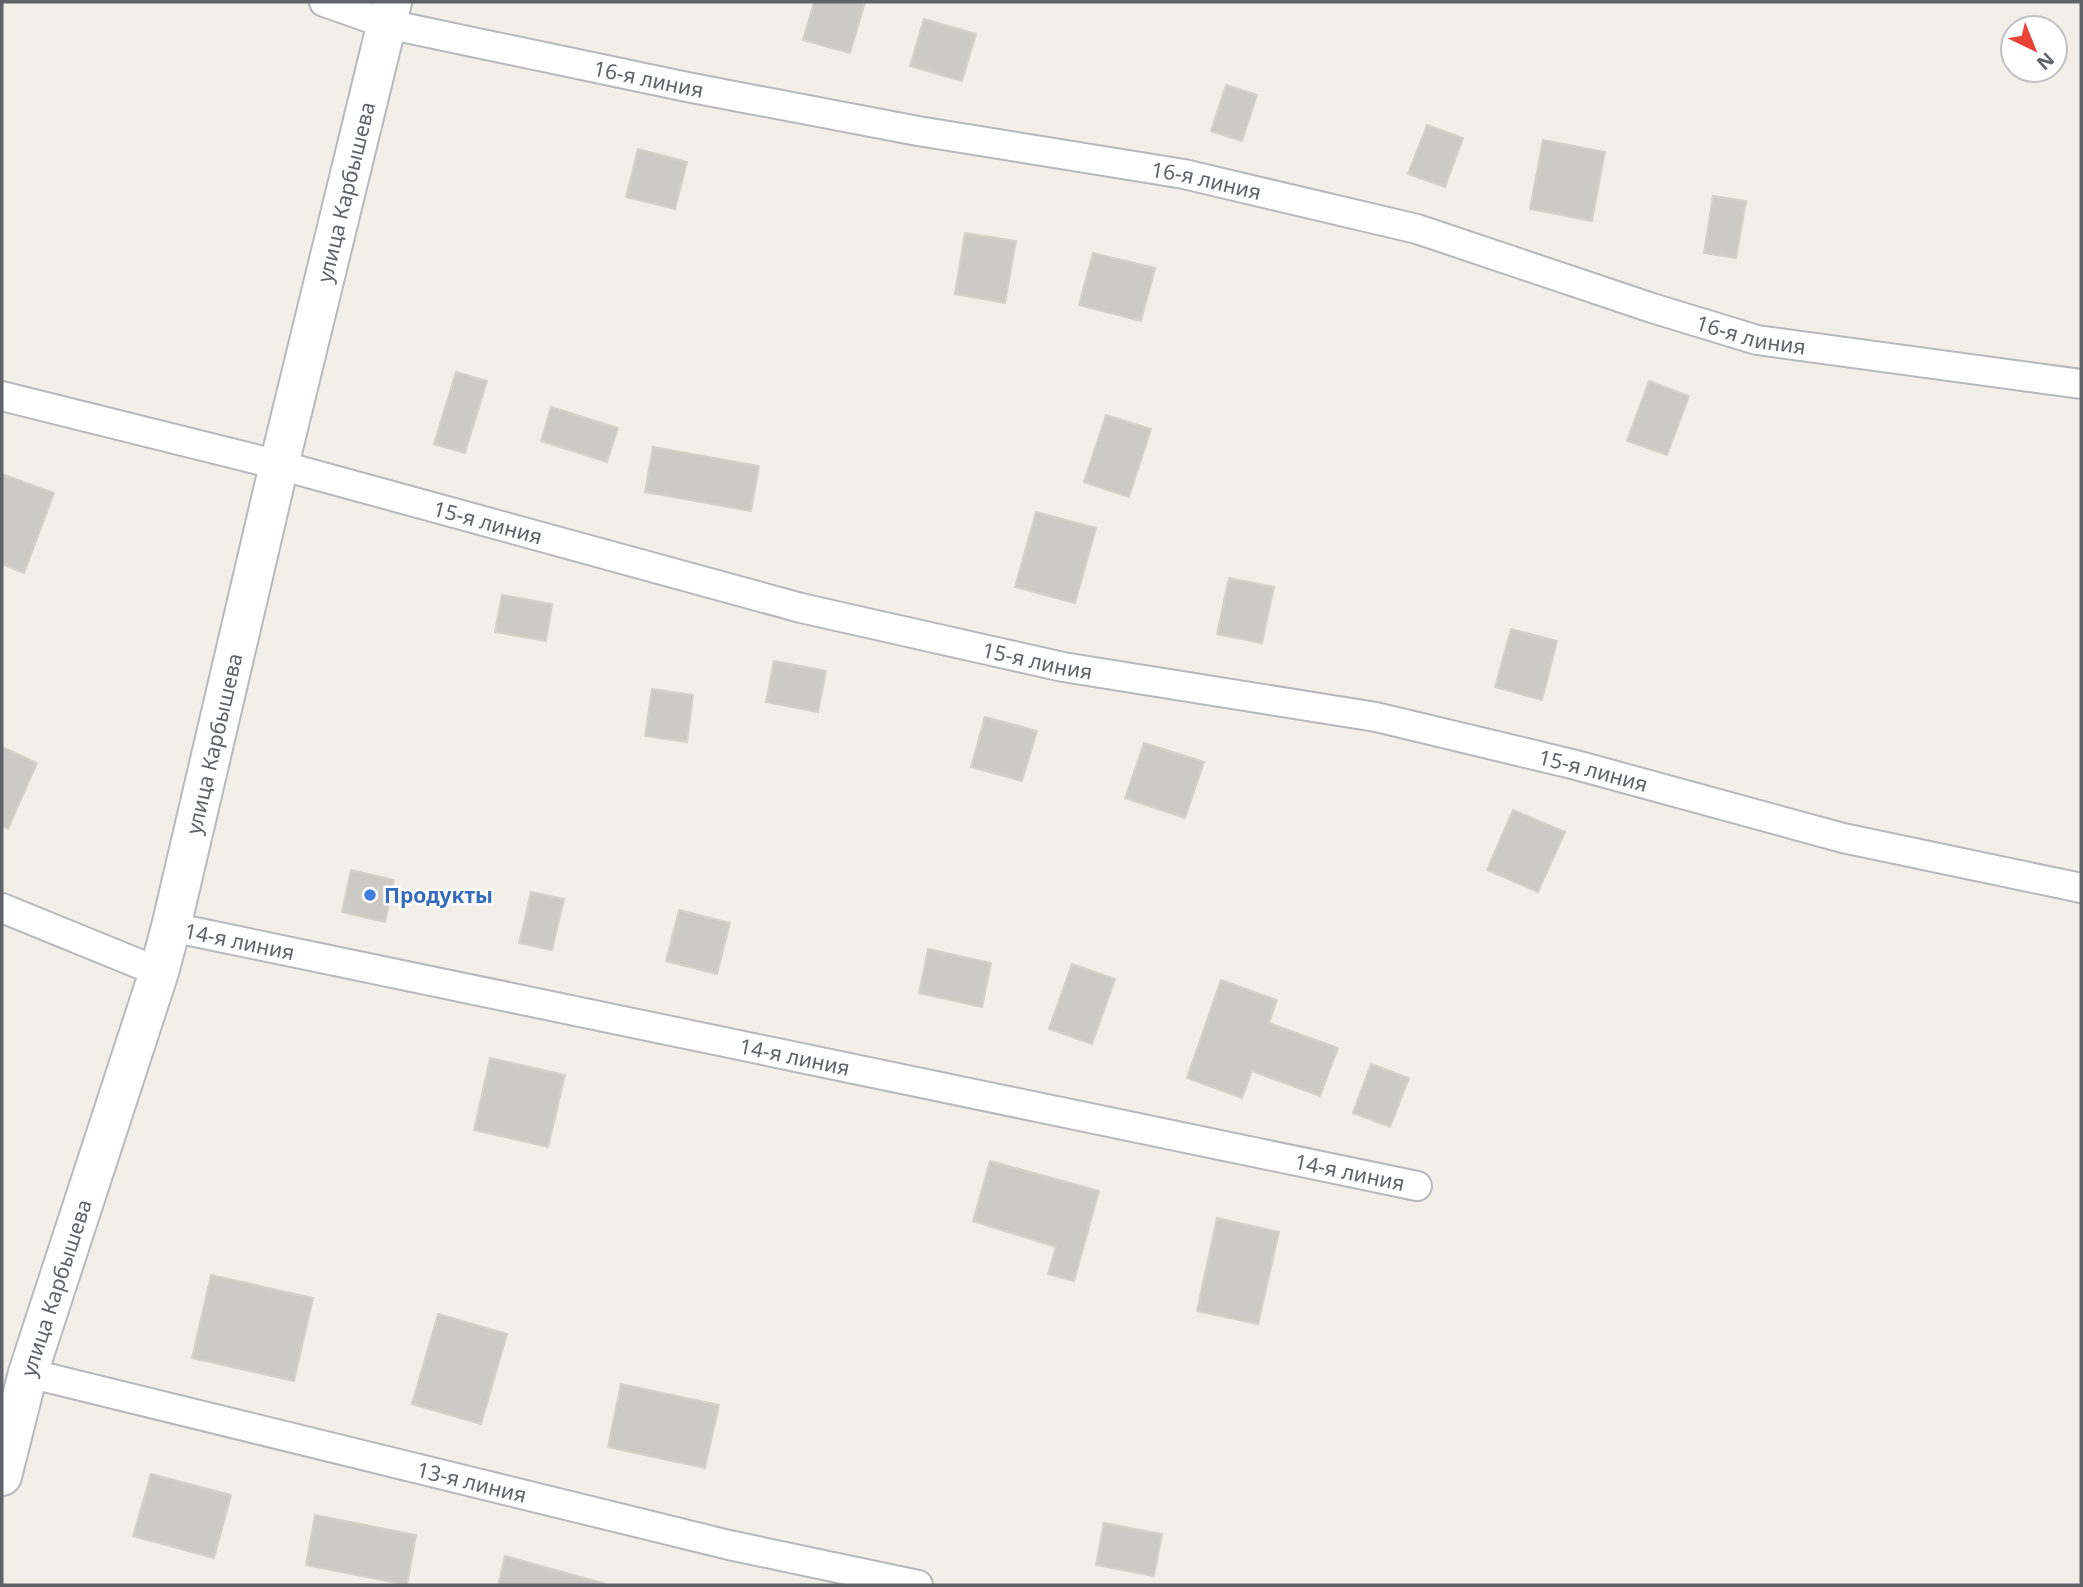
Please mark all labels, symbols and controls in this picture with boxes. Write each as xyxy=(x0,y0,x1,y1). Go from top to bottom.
north arrow xyxy=(1999,14,2069,84)
text: N xyxy=(2031,47,2060,76)
street label: 16-я линия xyxy=(591,54,706,104)
street label: улица Карбышева xyxy=(310,99,381,285)
street label: 16-я линия xyxy=(1149,155,1264,206)
street label: 16-я линия xyxy=(1693,308,1807,360)
street label: 15-я линия xyxy=(430,494,545,550)
street label: 15-я линия xyxy=(980,635,1095,686)
street label: улица Карбышева xyxy=(179,650,249,837)
street label: 15-я линия xyxy=(1536,743,1651,798)
place label: Продукты xyxy=(384,881,493,909)
marker: Продукты xyxy=(362,887,378,903)
street label: 14-я линия xyxy=(182,916,297,966)
street label: 14-я линия xyxy=(737,1032,852,1082)
street label: 14-я линия xyxy=(1292,1147,1407,1197)
street label: улица Карбышева xyxy=(14,1195,98,1380)
street label: 13-я линия xyxy=(414,1455,529,1509)

